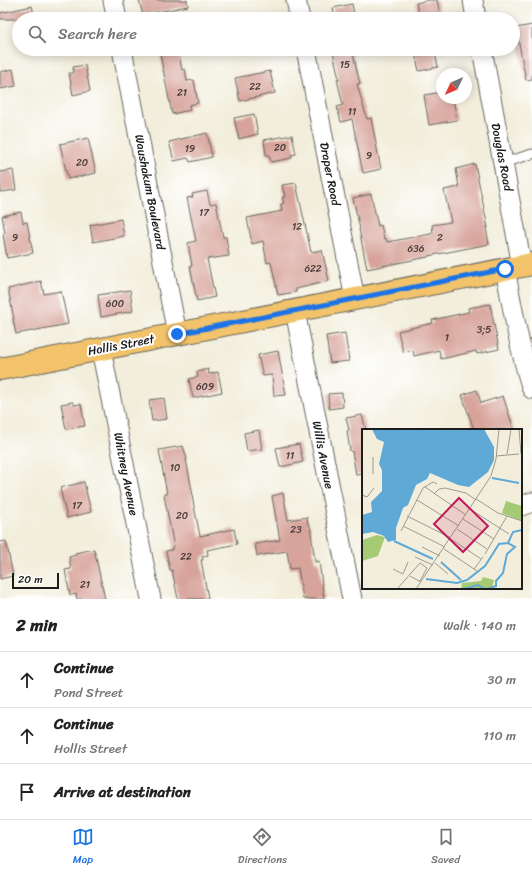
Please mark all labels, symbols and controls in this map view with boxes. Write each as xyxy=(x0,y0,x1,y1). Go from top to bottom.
search box xyxy=(12,12,520,56)
text: Search here xyxy=(58,21,137,47)
icon: search xyxy=(26,23,48,45)
house number: 15 xyxy=(340,56,350,74)
north arrow xyxy=(436,68,472,104)
house number: 22 xyxy=(249,78,261,96)
house number: 21 xyxy=(177,84,187,102)
house number: 11 xyxy=(348,103,356,121)
street label: Douglas Road xyxy=(485,121,520,195)
street label: Waushakum Boulevard xyxy=(128,132,172,252)
house number: 20 xyxy=(274,139,286,157)
house number: 19 xyxy=(185,140,195,158)
street label: Draper Road xyxy=(313,140,347,209)
house number: 9 xyxy=(366,147,372,165)
house number: 20 xyxy=(76,154,88,172)
house number: 17 xyxy=(199,204,210,222)
house number: 12 xyxy=(292,218,302,236)
house number: 9 xyxy=(12,229,18,247)
house number: 2 xyxy=(437,229,443,247)
house number: 636 xyxy=(408,240,425,258)
house number: 622 xyxy=(304,260,322,278)
route start xyxy=(496,260,514,278)
house number: 600 xyxy=(106,295,124,313)
house number: 3;5 xyxy=(477,321,491,339)
route end xyxy=(168,325,186,343)
street label: Hollis Street xyxy=(86,328,157,362)
house number: 1 xyxy=(445,329,449,347)
house number: 609 xyxy=(196,378,214,396)
street label: Willis Avenue xyxy=(306,419,340,491)
inset map xyxy=(362,429,522,589)
street label: Whitney Avenue xyxy=(107,430,145,518)
house number: 11 xyxy=(286,447,294,465)
house number: 10 xyxy=(170,459,180,477)
house number: 17 xyxy=(72,497,83,515)
house number: 20 xyxy=(176,507,188,525)
house number: 23 xyxy=(290,521,302,539)
house number: 22 xyxy=(180,548,192,566)
text: 20 m xyxy=(18,570,43,589)
scale bar xyxy=(12,571,59,590)
house number: 21 xyxy=(80,576,90,594)
text: 2 min xyxy=(16,610,57,640)
text: Walk · 140 m xyxy=(443,614,516,637)
text: Continue xyxy=(54,655,114,681)
text: 30 m xyxy=(487,668,516,691)
icon: ahead xyxy=(16,669,38,691)
text: Pond Street xyxy=(54,681,124,704)
text: Continue xyxy=(54,711,114,737)
text: 110 m xyxy=(483,724,516,747)
icon: ahead xyxy=(16,725,38,747)
text: Hollis Street xyxy=(54,737,127,760)
text: Arrive at destination xyxy=(54,779,191,805)
icon: arrive xyxy=(16,781,38,803)
tab: Map xyxy=(72,826,94,869)
tab: Directions xyxy=(238,826,287,869)
tab: Saved xyxy=(431,826,460,869)

